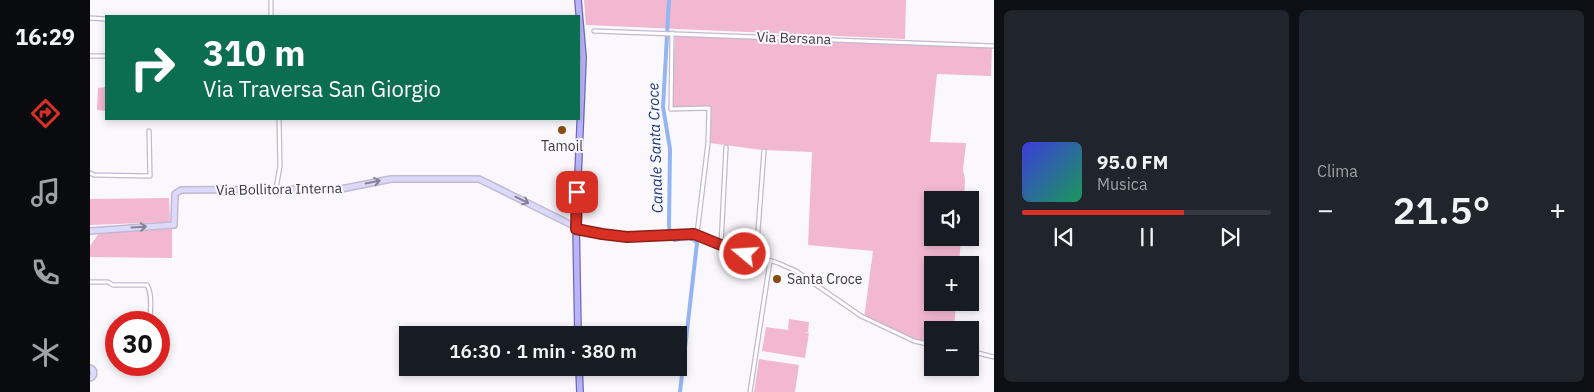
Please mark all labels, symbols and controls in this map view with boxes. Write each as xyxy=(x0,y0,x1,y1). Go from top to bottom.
text: 16:29 xyxy=(15,22,75,51)
street label: Via Bersana xyxy=(756,28,832,48)
text: 310 m xyxy=(203,30,306,76)
icon: right xyxy=(120,35,185,100)
text: Via Traversa San Giorgio xyxy=(203,74,441,103)
water label: Canale Santa Croce xyxy=(643,82,667,214)
icon: directions xyxy=(28,96,63,131)
marker: Tamoil xyxy=(556,124,568,136)
place label: Tamoil xyxy=(541,137,583,155)
text: 95.0 FM xyxy=(1097,150,1168,174)
text: Clima xyxy=(1317,161,1358,181)
pin xyxy=(556,171,598,213)
text: Musica xyxy=(1097,174,1147,194)
icon: music xyxy=(28,175,63,210)
one-way arrow xyxy=(365,177,381,187)
icon: arrive xyxy=(563,178,591,206)
street label: Via Bollitora Interna xyxy=(216,179,343,199)
text: 21.5° xyxy=(1393,185,1490,234)
map controls xyxy=(924,191,979,376)
button: sound xyxy=(924,191,979,246)
text: − xyxy=(1317,191,1334,228)
text: + xyxy=(1549,191,1566,228)
one-way arrow xyxy=(515,195,530,205)
one-way arrow xyxy=(130,223,146,232)
icon: previous xyxy=(1050,223,1078,251)
icon: pause xyxy=(1133,223,1161,251)
icon: next xyxy=(1216,223,1244,251)
position arrow xyxy=(718,227,770,279)
icon: phone xyxy=(28,255,63,290)
button: + xyxy=(924,256,979,311)
place label: Santa Croce xyxy=(787,270,863,288)
marker: Santa Croce xyxy=(771,273,783,285)
speed limit sign: 30 xyxy=(105,311,170,376)
button: − xyxy=(924,321,979,376)
icon: climate xyxy=(28,335,63,370)
text: 16:30 · 1 min · 380 m xyxy=(449,339,637,363)

